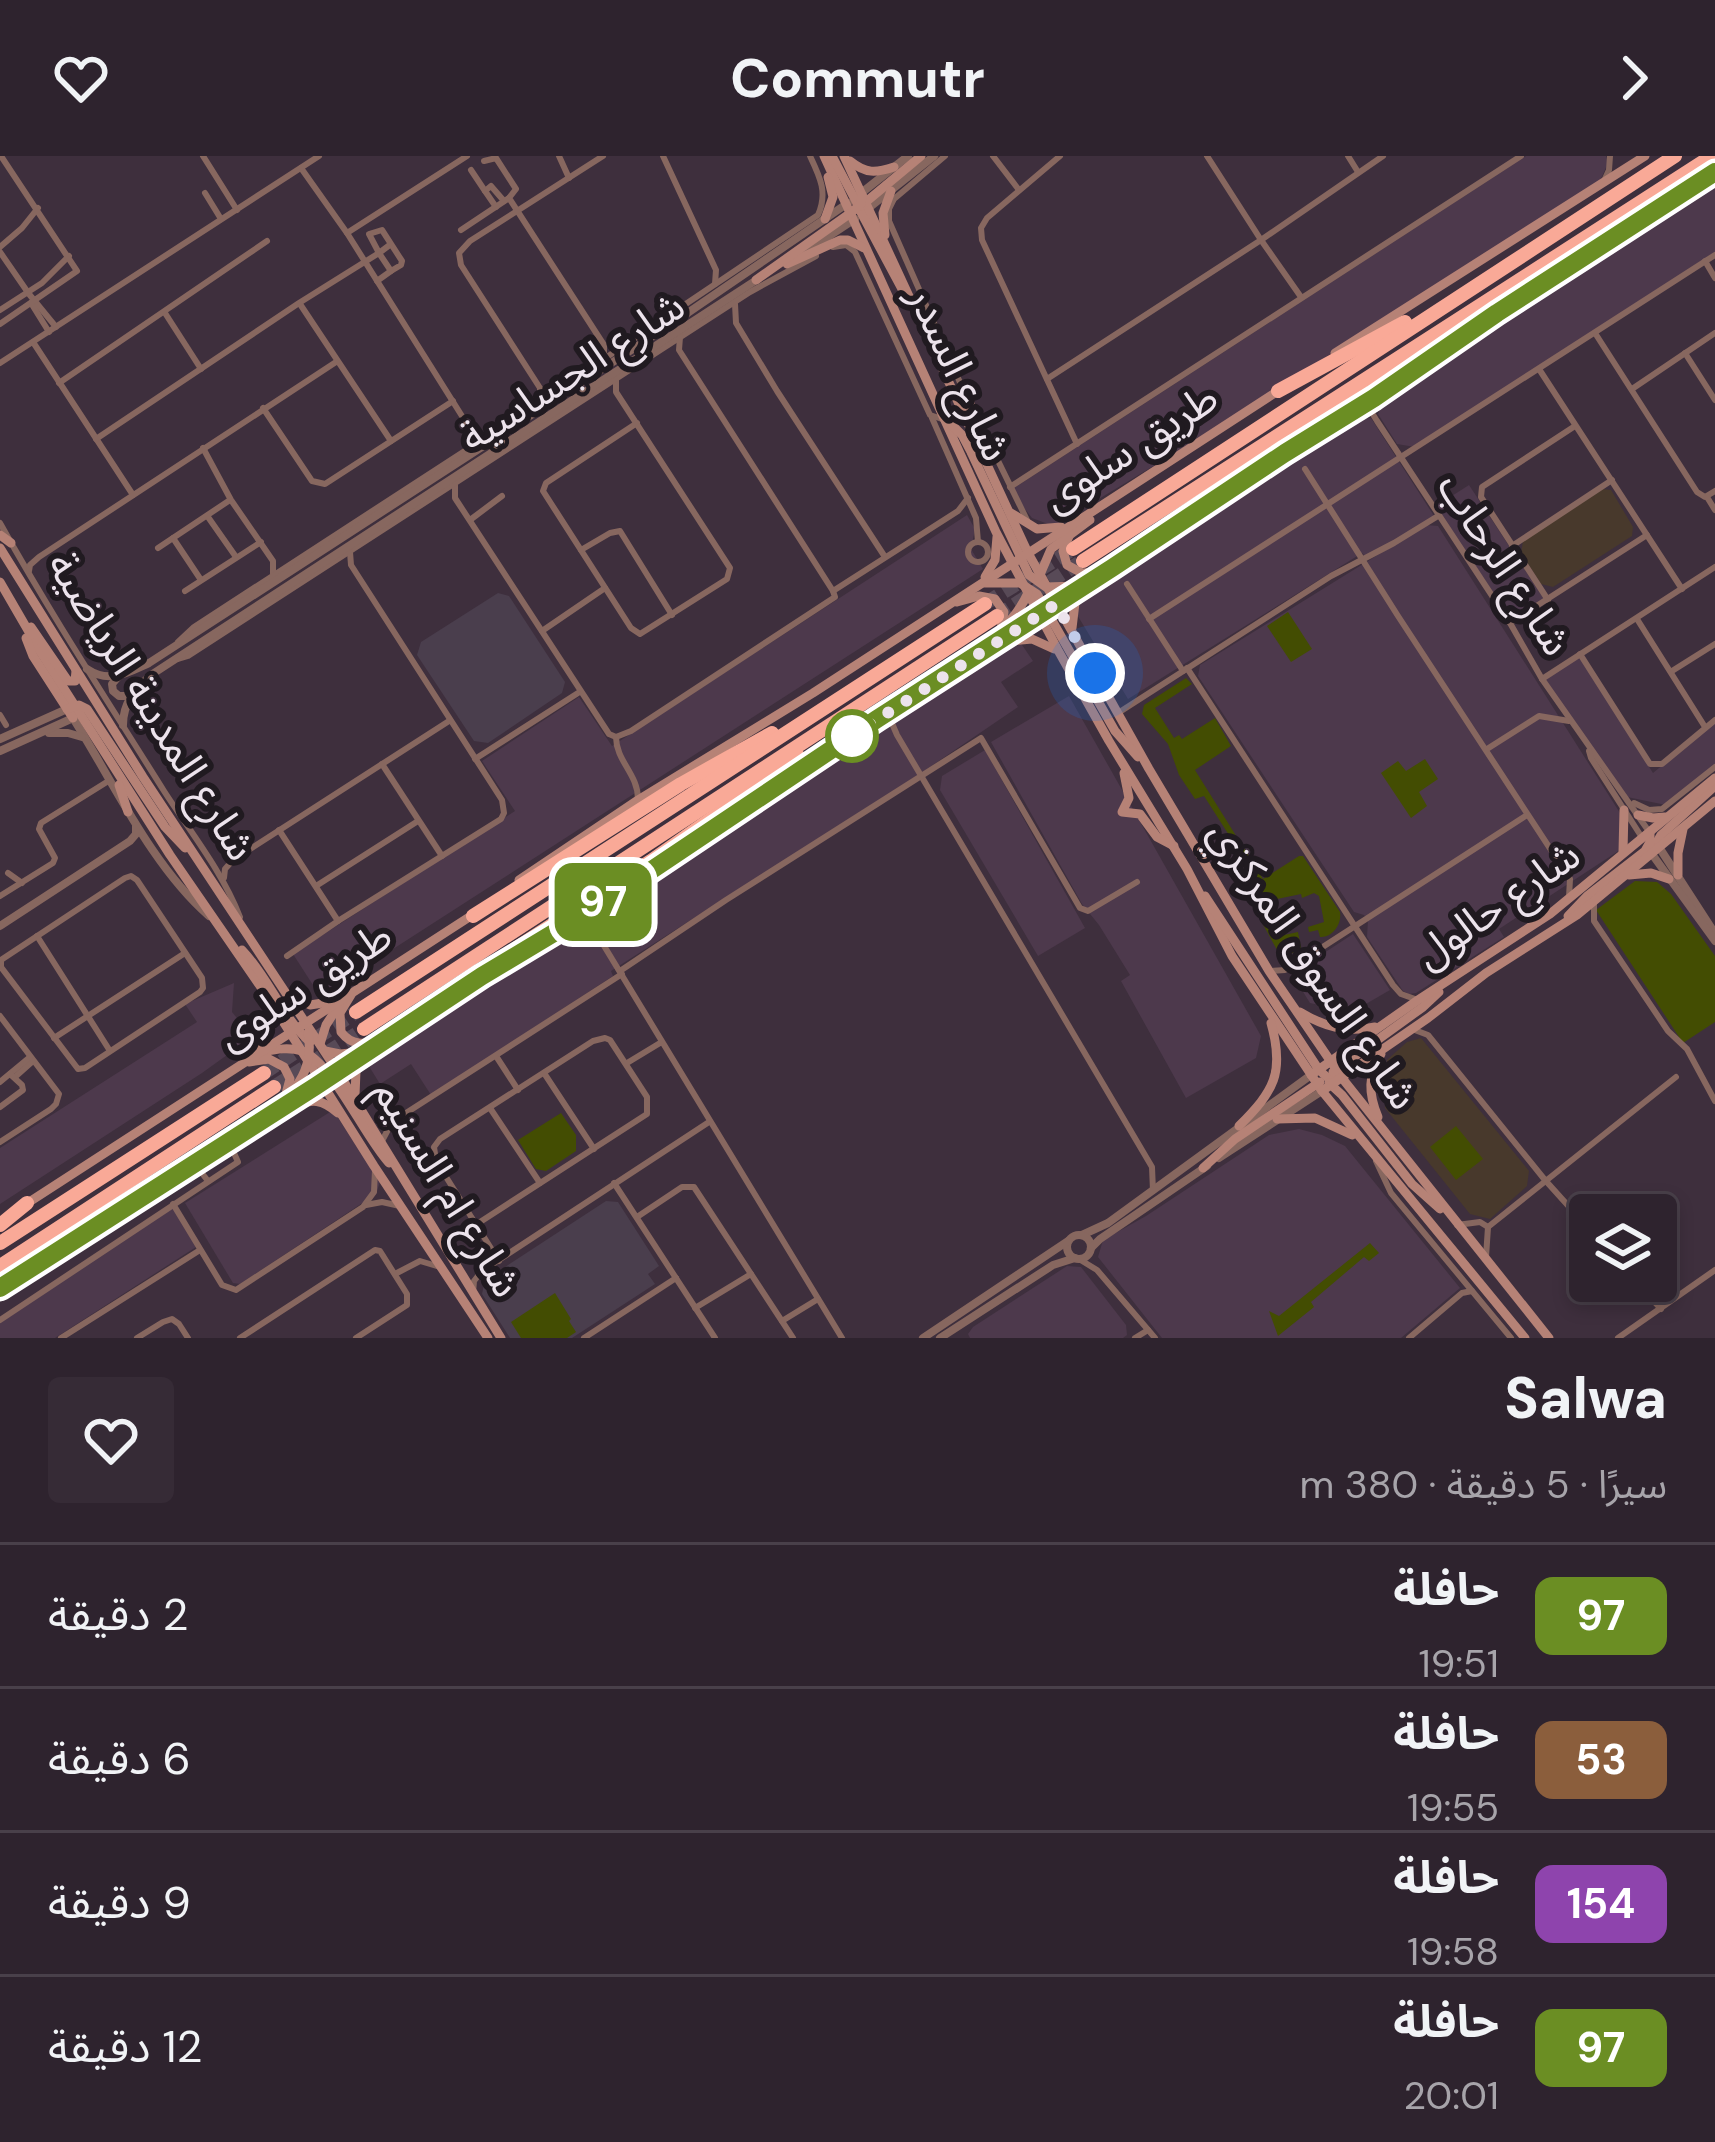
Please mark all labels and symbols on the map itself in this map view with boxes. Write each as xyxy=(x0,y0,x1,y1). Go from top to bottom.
street label: شارع السدر xyxy=(891,275,1025,471)
street label: شارع الجساسية xyxy=(449,278,697,468)
street label: طريق سلوى xyxy=(1032,370,1228,524)
street label: شارع الرحاب xyxy=(1422,462,1585,668)
street label: شارع المدينة الرياضية xyxy=(31,541,269,873)
your location xyxy=(1065,643,1125,703)
unlabelled marker xyxy=(827,711,877,761)
street label: شارع السوق المركزي xyxy=(1192,808,1432,1123)
street label: شارع حالول xyxy=(1403,827,1593,984)
line badge: 97 xyxy=(549,863,657,941)
street label: طريق سلوى xyxy=(206,908,402,1062)
street label: شارع ام السنيم xyxy=(358,1069,535,1309)

